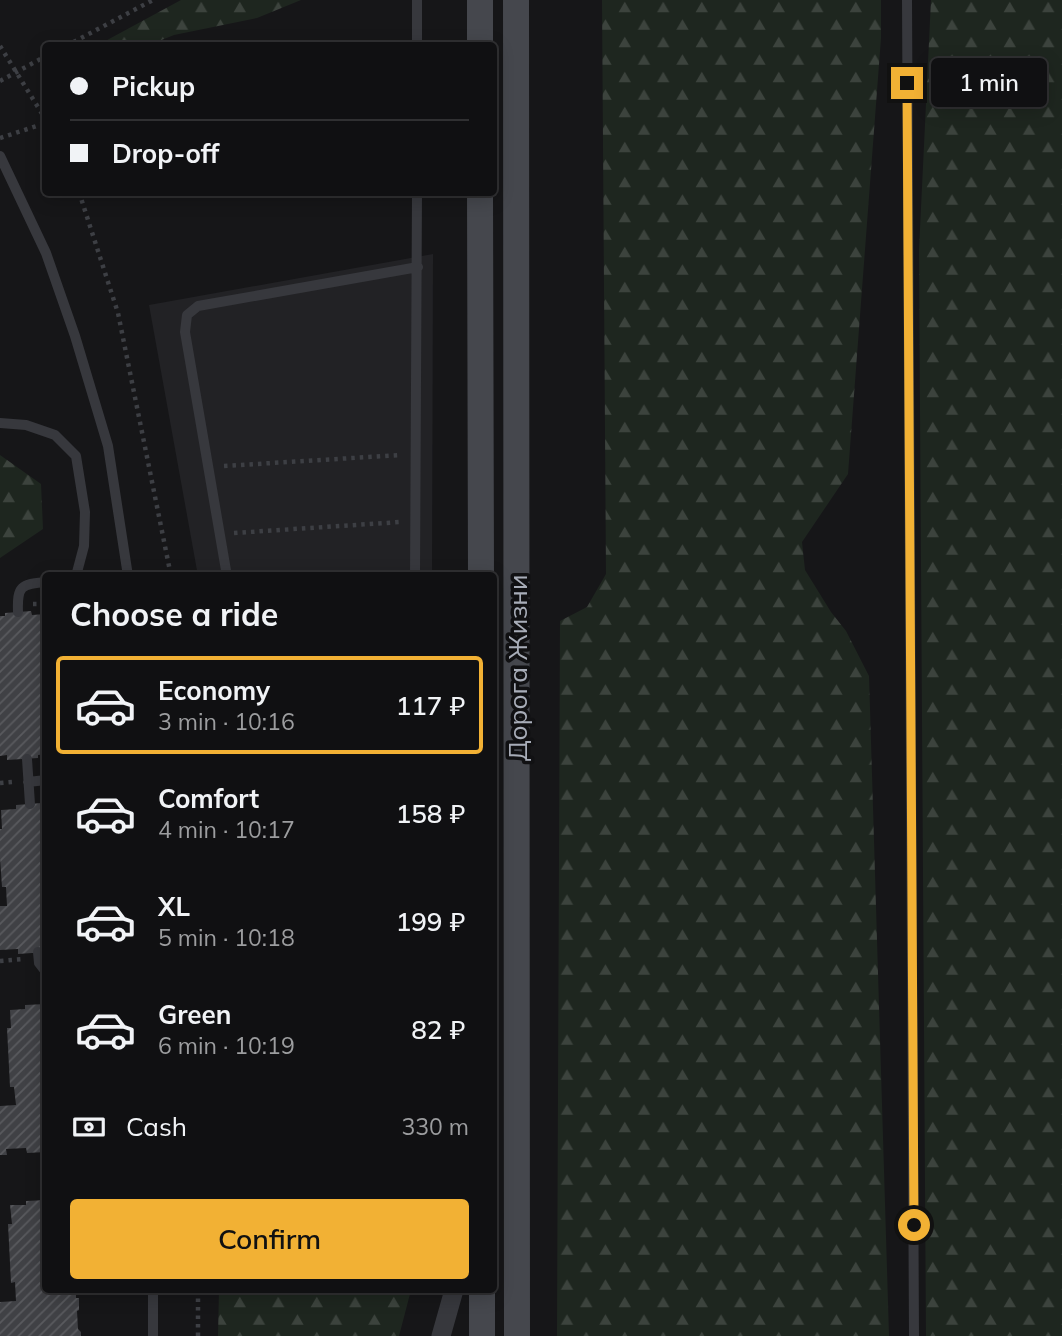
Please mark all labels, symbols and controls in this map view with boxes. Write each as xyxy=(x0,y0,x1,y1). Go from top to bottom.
callout: 1 min xyxy=(932,58,1047,108)
route end xyxy=(891,67,923,99)
text: 1 min xyxy=(959,68,1019,97)
text: Pickup xyxy=(112,70,195,103)
text: Drop-off xyxy=(112,137,219,170)
street label: Дорога Жизни xyxy=(501,575,534,761)
text: Choose a ride xyxy=(70,594,278,634)
icon: car xyxy=(74,674,137,737)
text: Economy xyxy=(158,674,270,707)
text: 117 ₽ xyxy=(396,689,465,722)
text: 3 min · 10:16 xyxy=(158,707,295,736)
icon: car xyxy=(74,782,137,845)
text: Comfort xyxy=(158,782,259,815)
text: 158 ₽ xyxy=(396,797,465,830)
text: 4 min · 10:17 xyxy=(158,815,295,844)
icon: car xyxy=(74,890,137,953)
text: XL xyxy=(158,890,190,923)
text: 199 ₽ xyxy=(396,905,465,938)
text: 5 min · 10:18 xyxy=(158,923,295,952)
icon: car xyxy=(74,998,137,1061)
text: Green xyxy=(158,998,231,1031)
text: 82 ₽ xyxy=(411,1013,465,1046)
text: 6 min · 10:19 xyxy=(158,1031,295,1060)
icon: cash xyxy=(70,1108,108,1146)
text: Cash xyxy=(126,1110,187,1143)
text: 330 m xyxy=(401,1112,469,1141)
button: Confirm xyxy=(70,1199,469,1279)
route start xyxy=(898,1209,930,1241)

